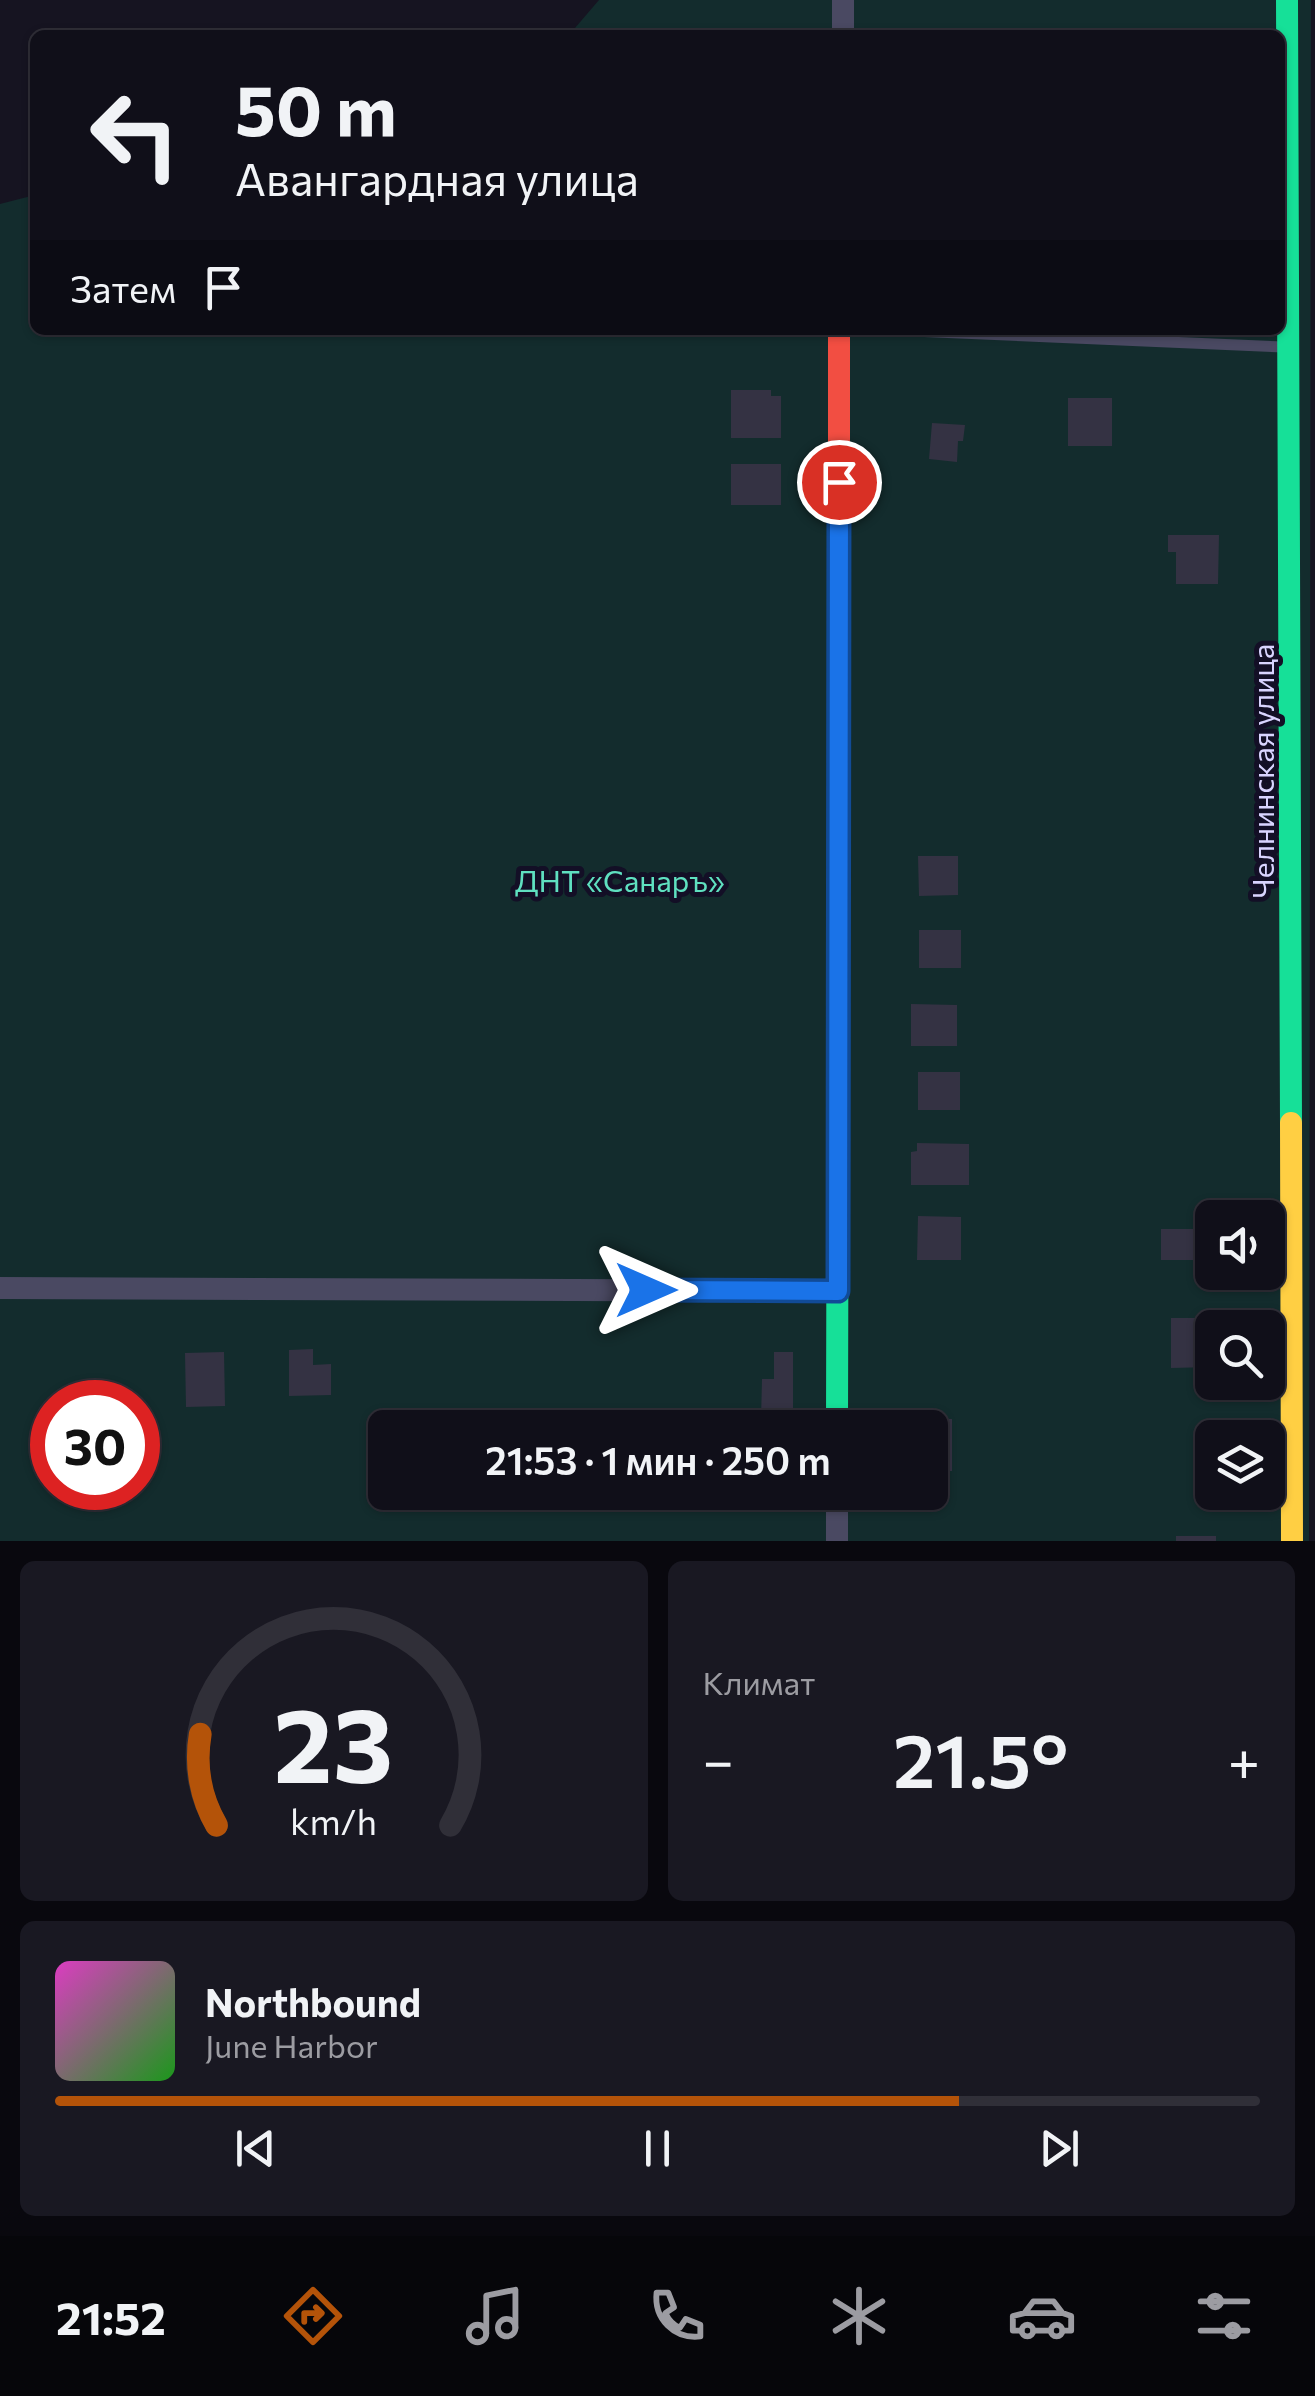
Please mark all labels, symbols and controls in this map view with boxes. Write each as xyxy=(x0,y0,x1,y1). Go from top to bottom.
text: 50 m xyxy=(235,65,397,150)
icon: left xyxy=(70,70,200,200)
text: Авангардная улица xyxy=(235,150,639,205)
icon: arrive xyxy=(196,260,251,315)
text: Затем xyxy=(70,264,176,311)
pin xyxy=(797,440,882,525)
icon: arrive xyxy=(812,455,867,510)
street label: Челнинская улица xyxy=(1243,644,1280,898)
park label: ДНТ «Санаръ» xyxy=(515,861,725,898)
map controls xyxy=(1195,1200,1285,1510)
button: sound xyxy=(1195,1200,1285,1290)
position arrow xyxy=(594,1238,698,1342)
button: search xyxy=(1195,1310,1285,1400)
speed limit sign: 30 xyxy=(30,1380,160,1510)
button: layers xyxy=(1195,1420,1285,1510)
text: 21:53 · 1 мин · 250 m xyxy=(485,1436,831,1483)
text: Климат xyxy=(703,1662,815,1702)
text: 23 xyxy=(274,1677,394,1804)
text: 21.5° xyxy=(893,1712,1068,1803)
text: − xyxy=(703,1725,734,1792)
text: + xyxy=(1228,1725,1260,1792)
text: km/h xyxy=(290,1799,377,1842)
text: Northbound xyxy=(205,1978,421,2025)
text: June Harbor xyxy=(205,2025,378,2065)
icon: previous xyxy=(228,2121,283,2176)
icon: pause xyxy=(630,2121,685,2176)
icon: next xyxy=(1032,2121,1087,2176)
icon: directions xyxy=(278,2281,348,2351)
icon: music xyxy=(460,2281,530,2351)
icon: phone xyxy=(642,2281,712,2351)
icon: climate xyxy=(824,2281,894,2351)
icon: car xyxy=(1007,2281,1077,2351)
icon: filters xyxy=(1189,2281,1259,2351)
text: 21:52 xyxy=(56,2289,166,2344)

